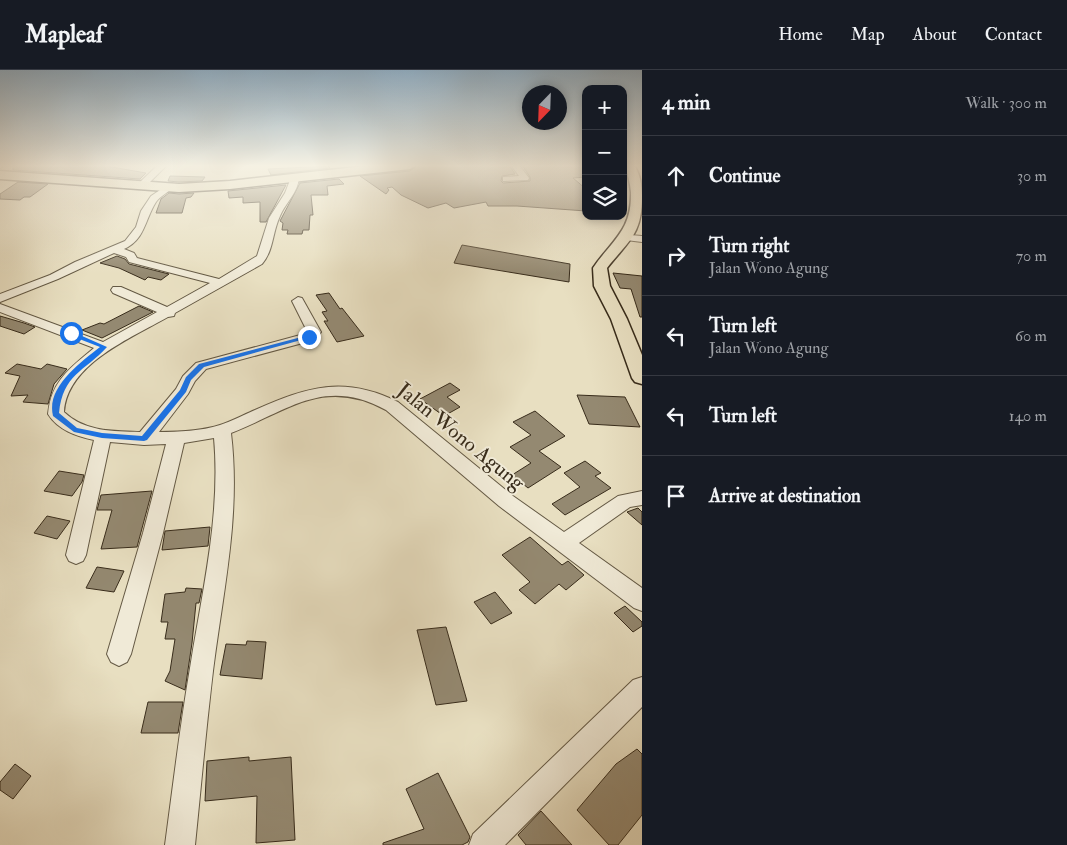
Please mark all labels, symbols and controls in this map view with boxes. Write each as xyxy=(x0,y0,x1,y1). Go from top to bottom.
text: Mapleaf xyxy=(25,19,104,50)
text: Home xyxy=(778,23,823,46)
text: Map xyxy=(851,23,885,46)
text: About xyxy=(913,23,957,46)
text: Contact xyxy=(985,23,1042,46)
north arrow xyxy=(522,85,567,130)
map controls xyxy=(582,85,627,220)
button: + xyxy=(582,85,627,130)
text: 4 min xyxy=(662,89,710,116)
text: Walk · 300 m xyxy=(966,93,1047,113)
button: − xyxy=(582,130,627,175)
icon: ahead xyxy=(662,162,690,190)
text: Continue xyxy=(709,164,780,188)
text: 30 m xyxy=(1017,166,1047,186)
button: layers xyxy=(582,175,627,220)
text: Turn right xyxy=(709,234,789,258)
icon: right xyxy=(662,242,690,270)
text: 70 m xyxy=(1016,246,1047,266)
text: Jalan Wono Agung xyxy=(709,258,828,278)
text: Turn left xyxy=(709,314,777,338)
route start xyxy=(60,322,83,345)
icon: left xyxy=(662,322,690,350)
route end xyxy=(298,326,321,349)
text: 60 m xyxy=(1015,326,1047,346)
text: Jalan Wono Agung xyxy=(709,338,828,358)
street label: Jalan Wono Agung xyxy=(391,376,531,497)
icon: left xyxy=(662,402,690,430)
text: Turn left xyxy=(709,404,777,428)
text: 140 m xyxy=(1009,406,1047,426)
icon: arrive xyxy=(662,482,690,510)
text: Arrive at destination xyxy=(709,484,861,508)

